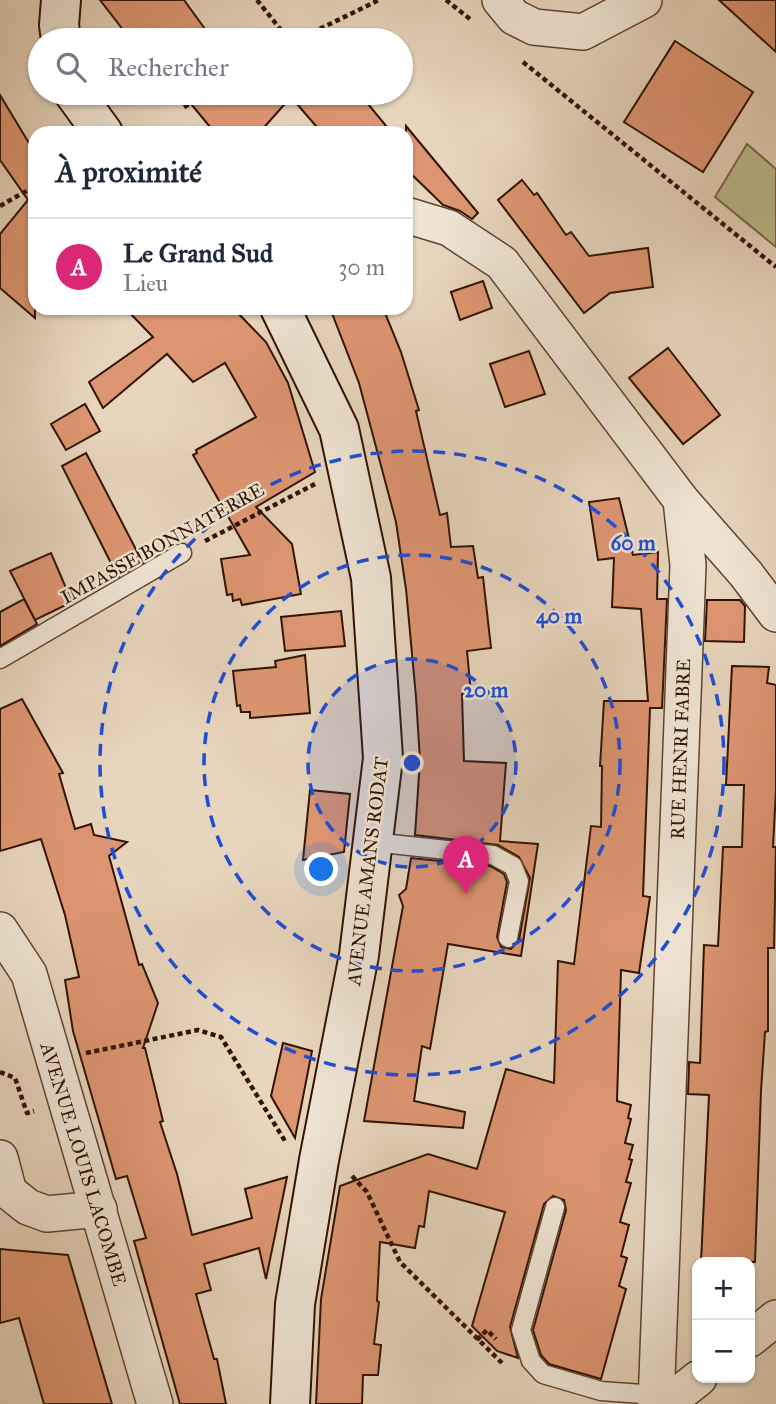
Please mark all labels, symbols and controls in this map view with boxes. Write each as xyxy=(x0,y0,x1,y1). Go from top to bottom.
search box xyxy=(28,28,413,105)
icon: search xyxy=(52,48,90,86)
text: Rechercher xyxy=(108,51,229,83)
text: À proximité xyxy=(56,154,202,190)
text: Le Grand Sud xyxy=(123,237,273,269)
text: A xyxy=(71,253,87,281)
text: 30 m xyxy=(338,253,385,281)
text: Lieu xyxy=(123,269,168,297)
street label: IMPASSE BONNATERRE xyxy=(57,478,268,609)
text: 60 m xyxy=(610,530,656,556)
text: 40 m xyxy=(536,603,582,629)
street label: RUE HENRI FABRE xyxy=(666,658,695,840)
text: 20 m xyxy=(464,677,509,703)
centre of rings xyxy=(400,751,424,775)
street label: AVENUE AMANS RODAT xyxy=(342,755,393,988)
pin: A xyxy=(443,836,489,894)
your location xyxy=(304,852,338,886)
street label: AVENUE LOUIS LACOMBE xyxy=(35,1039,132,1289)
map controls xyxy=(692,1257,755,1383)
button: + xyxy=(692,1257,755,1320)
button: − xyxy=(692,1320,755,1383)

